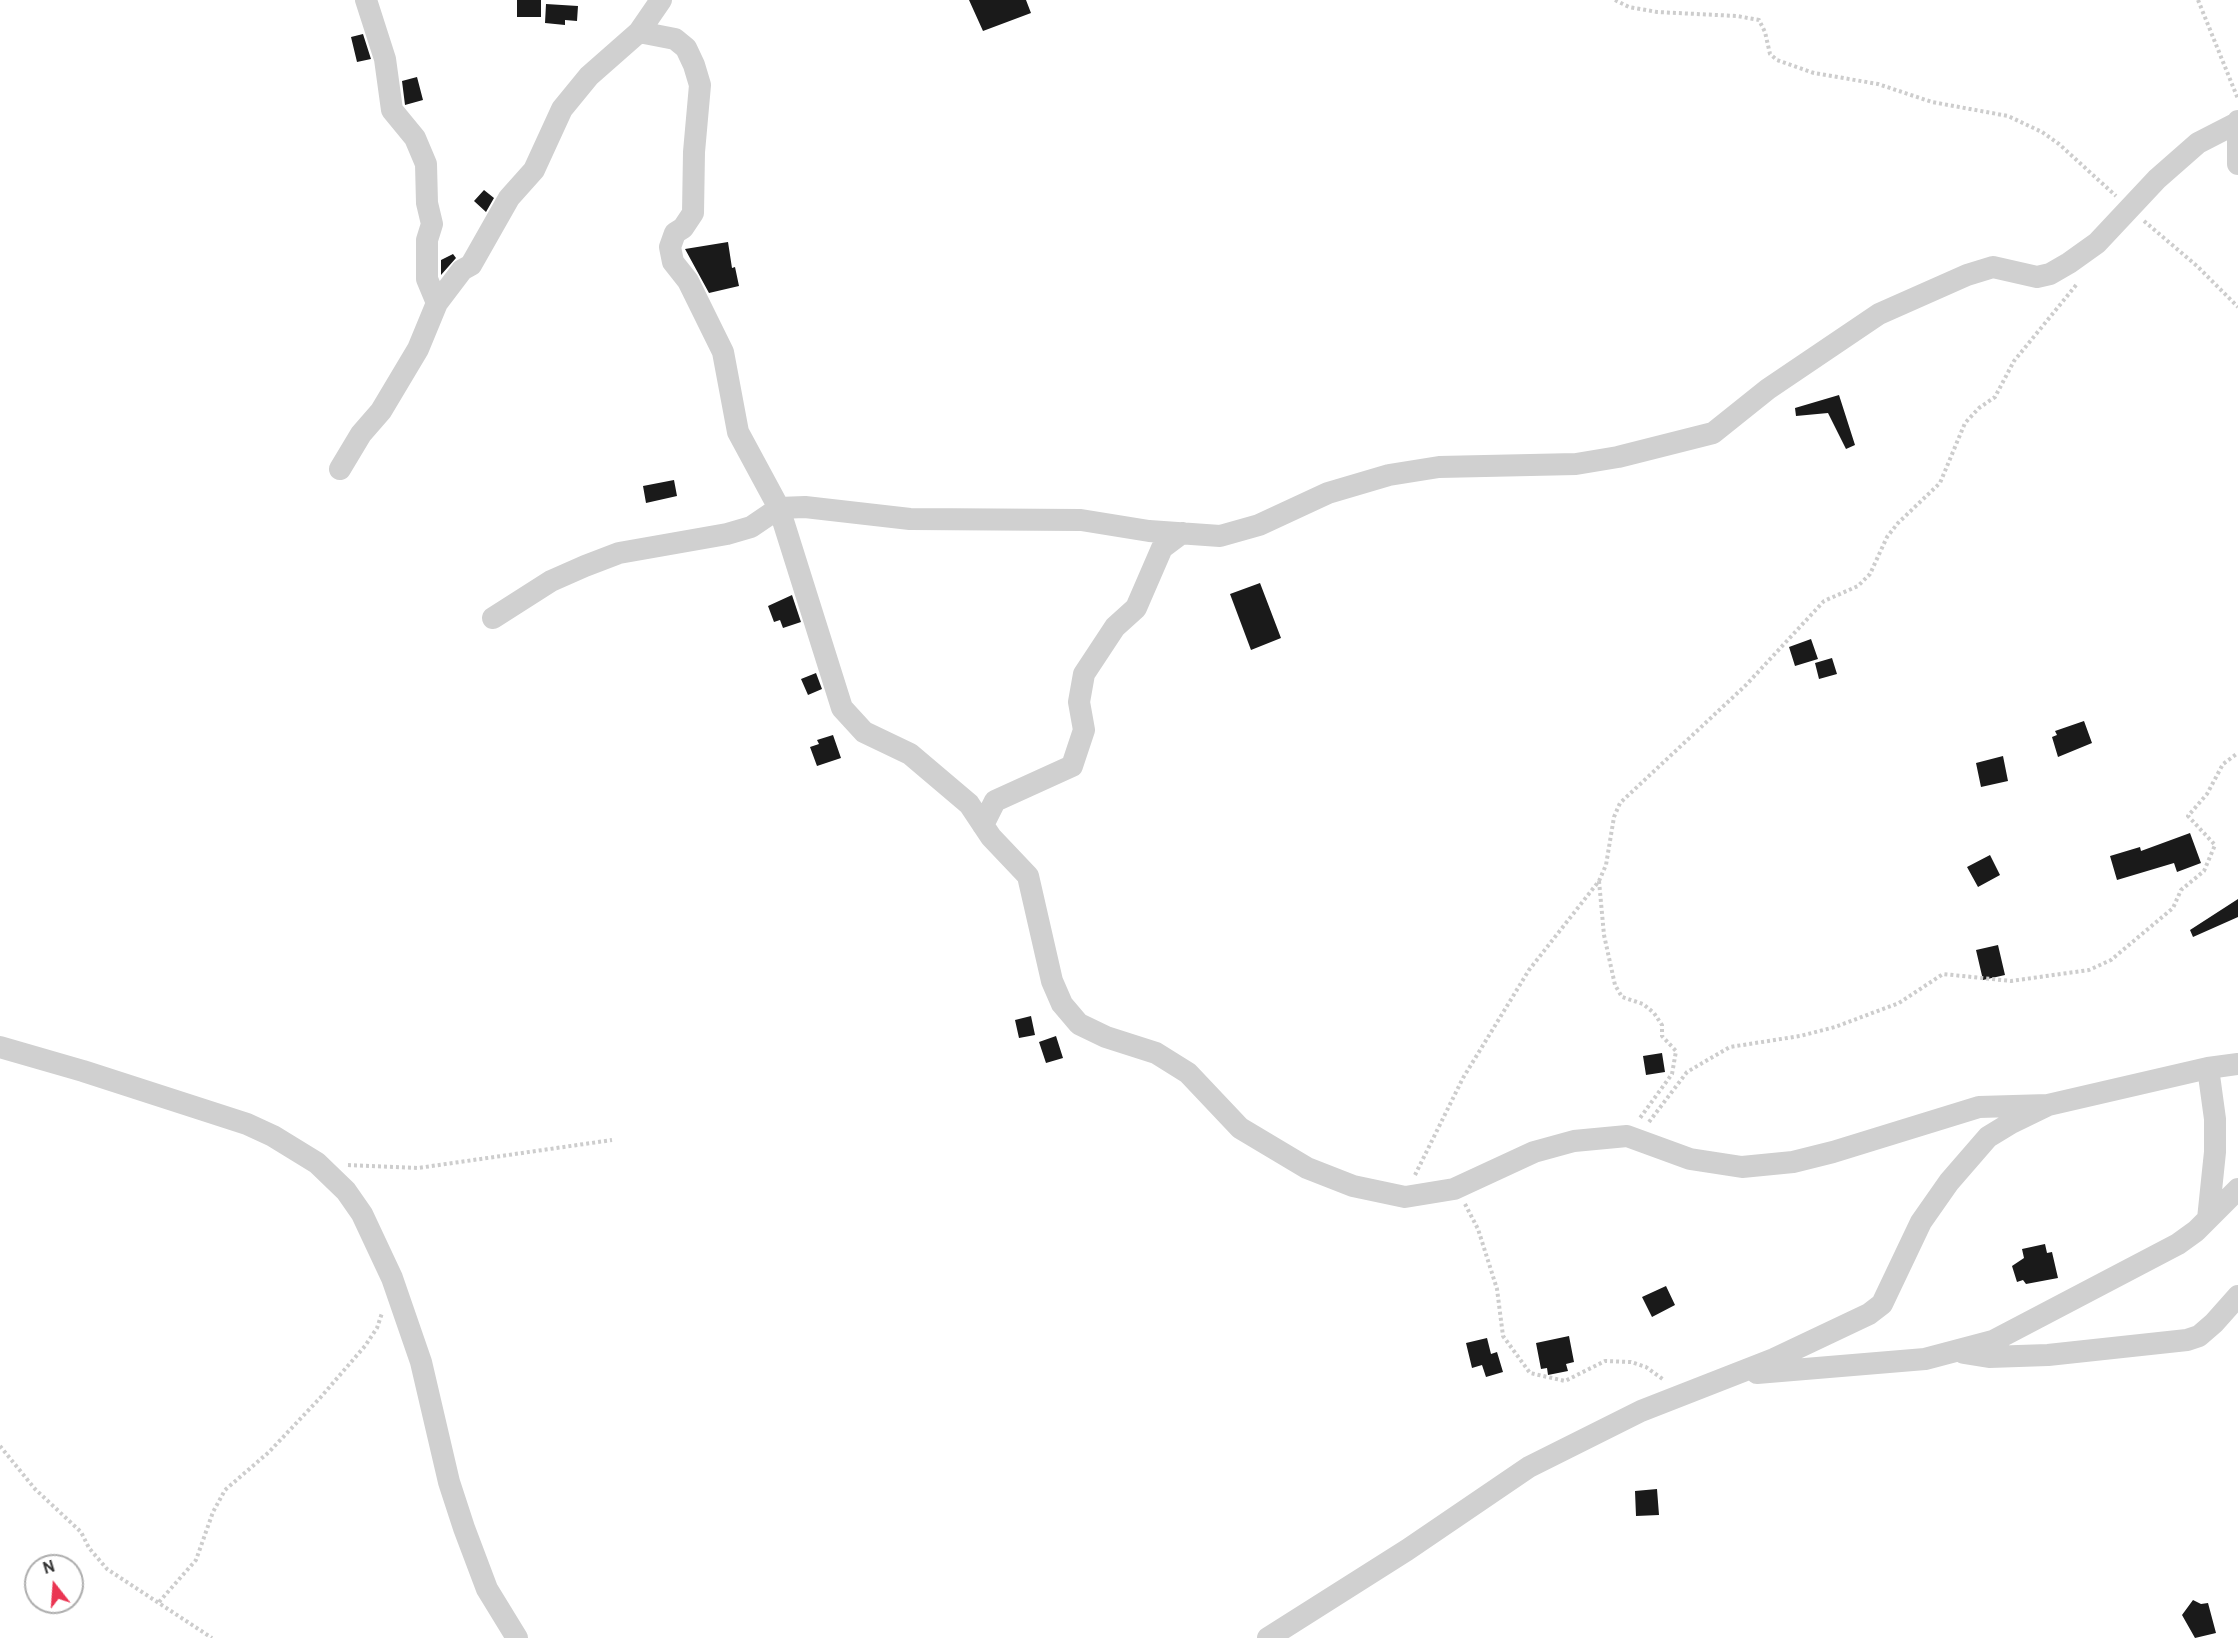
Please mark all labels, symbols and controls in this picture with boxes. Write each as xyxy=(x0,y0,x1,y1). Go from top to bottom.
north arrow xyxy=(24,1554,84,1614)
text: N xyxy=(41,1557,58,1580)

